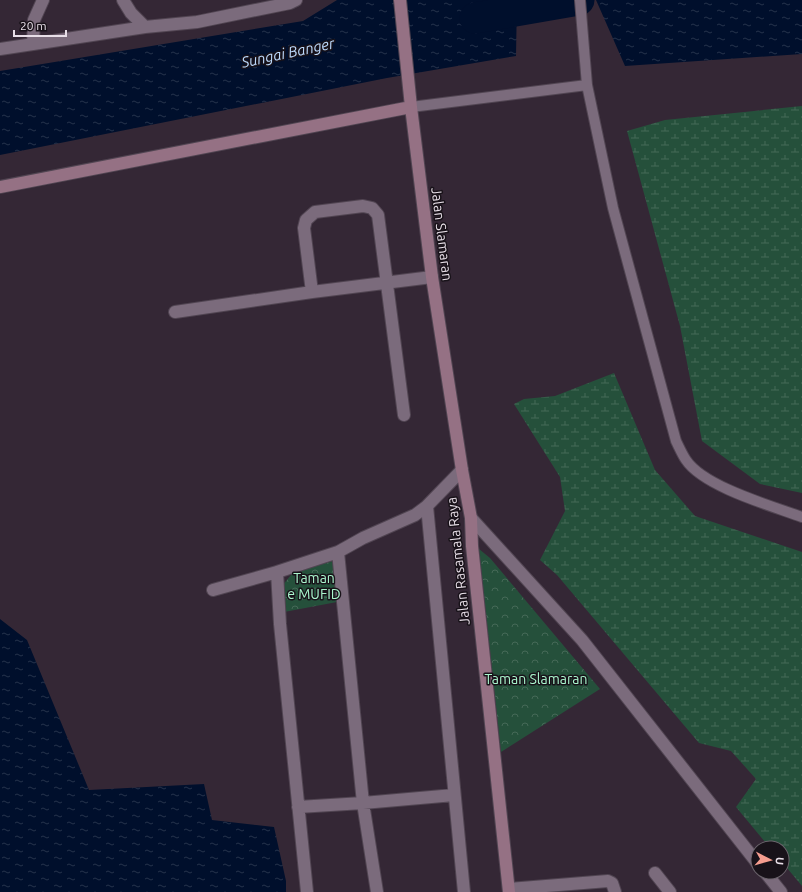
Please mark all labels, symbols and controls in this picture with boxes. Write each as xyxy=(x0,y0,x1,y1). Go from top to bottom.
scale bar xyxy=(14,12,66,38)
text: 20 m xyxy=(20,19,47,32)
water label: Sungai Banger xyxy=(239,34,337,71)
street label: Jalan Slamaran xyxy=(428,186,456,282)
street label: Jalan Rasamala Raya xyxy=(443,496,473,626)
park label: Taman e MUFID xyxy=(287,570,341,602)
park label: Taman Slamaran xyxy=(485,671,587,687)
north arrow xyxy=(750,840,790,880)
text: U xyxy=(774,857,786,866)

